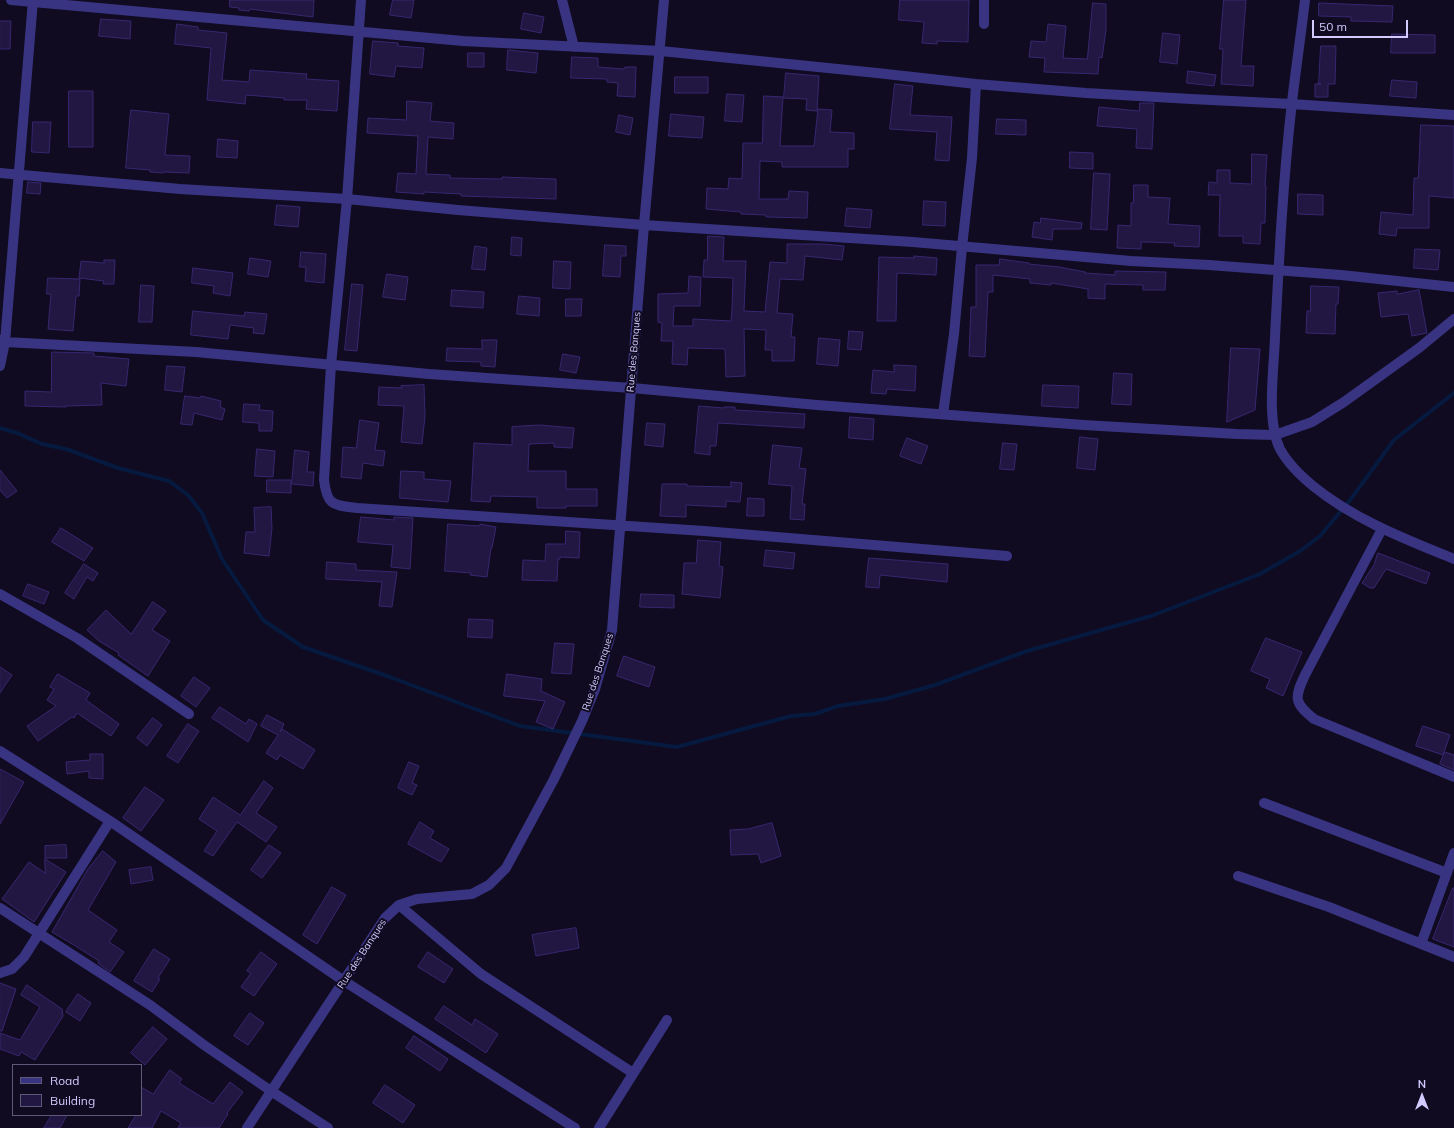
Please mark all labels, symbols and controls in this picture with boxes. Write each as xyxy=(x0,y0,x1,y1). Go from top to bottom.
scale bar xyxy=(1314,12,1410,38)
text: 50 m xyxy=(1319,19,1347,34)
street label: Rue des Banques xyxy=(625,311,643,393)
street label: Rue des Banques xyxy=(580,632,616,712)
street label: Rue des Banques xyxy=(335,917,389,991)
legend xyxy=(12,1064,142,1116)
text: Road xyxy=(50,1073,79,1088)
north arrow xyxy=(1402,1076,1442,1116)
text: N xyxy=(1418,1077,1426,1091)
text: Building xyxy=(50,1093,95,1108)

